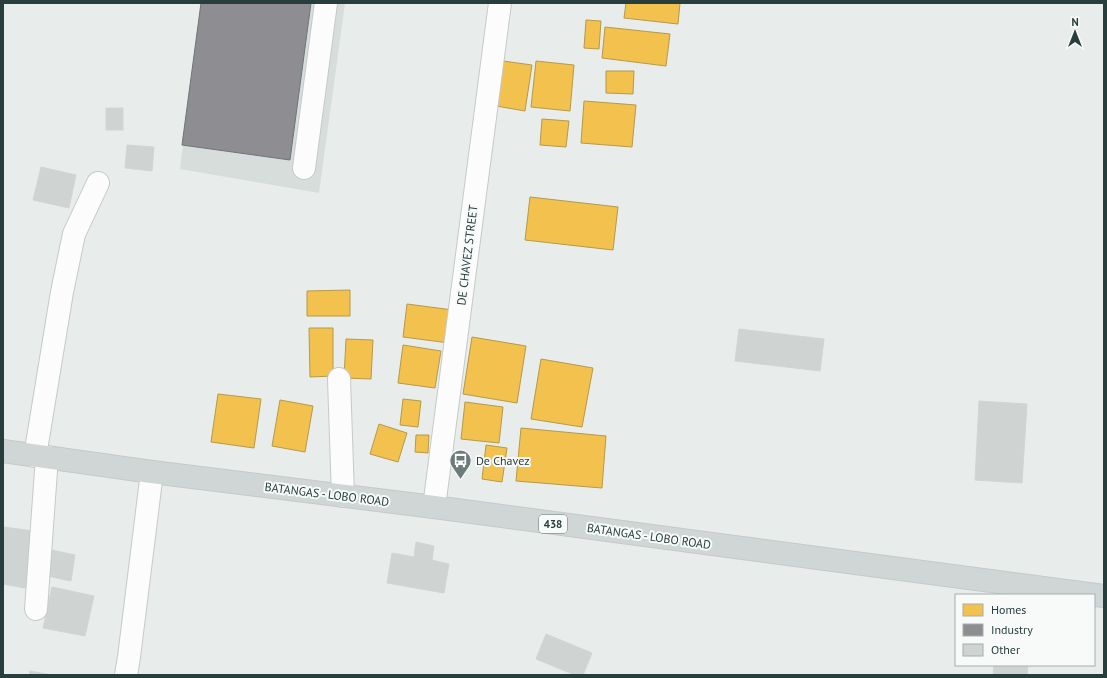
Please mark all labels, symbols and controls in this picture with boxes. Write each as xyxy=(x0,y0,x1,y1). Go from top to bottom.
north arrow xyxy=(1055,12,1095,52)
text: N xyxy=(1071,15,1079,29)
street label: DE CHAVEZ STREET xyxy=(453,204,481,306)
bus stop icon: De Chavez xyxy=(448,447,474,480)
place label: De Chavez xyxy=(476,453,530,468)
street label: BATANGAS - LOBO ROAD xyxy=(264,479,390,509)
road number: 438 xyxy=(539,515,567,533)
street label: BATANGAS - LOBO ROAD xyxy=(586,520,712,552)
legend xyxy=(955,594,1095,666)
text: Homes xyxy=(991,602,1026,617)
text: Industry xyxy=(991,622,1033,637)
text: Other xyxy=(991,642,1020,657)

